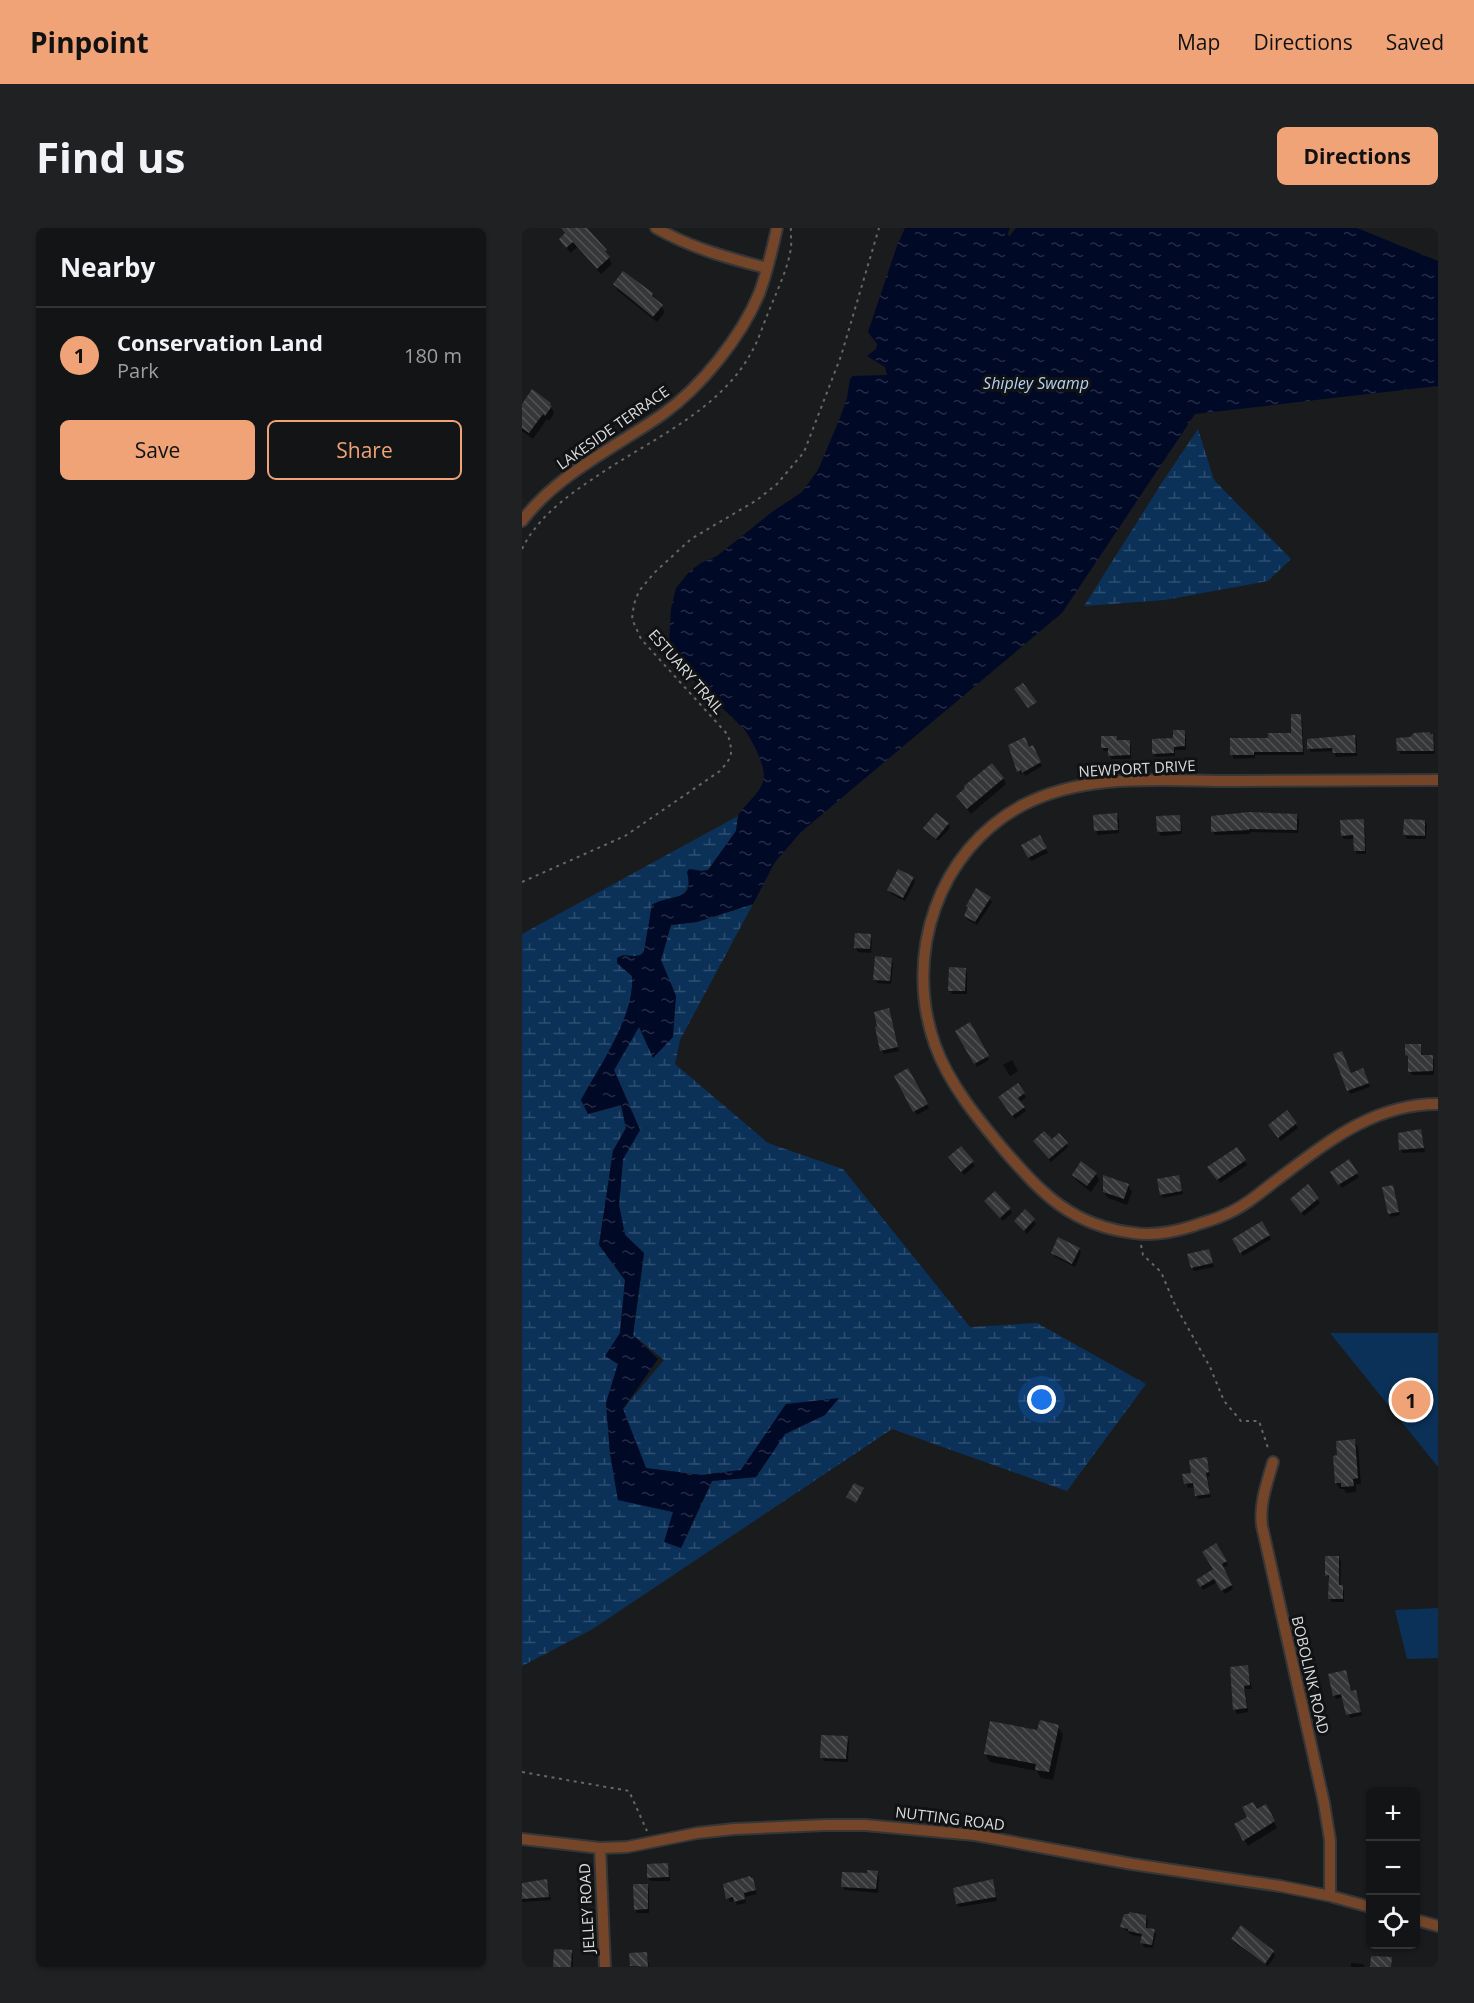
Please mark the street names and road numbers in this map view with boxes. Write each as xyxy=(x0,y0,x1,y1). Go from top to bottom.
street label: LAKESIDE TERRACE xyxy=(552,381,673,473)
street label: ESTUARY TRAIL xyxy=(644,625,729,718)
street label: NEWPORT DRIVE xyxy=(1078,755,1196,781)
street label: BOBOLINK ROAD xyxy=(1288,1614,1334,1736)
street label: NUTTING ROAD xyxy=(894,1801,1006,1835)
street label: JELLEY ROAD xyxy=(574,1863,598,1955)

